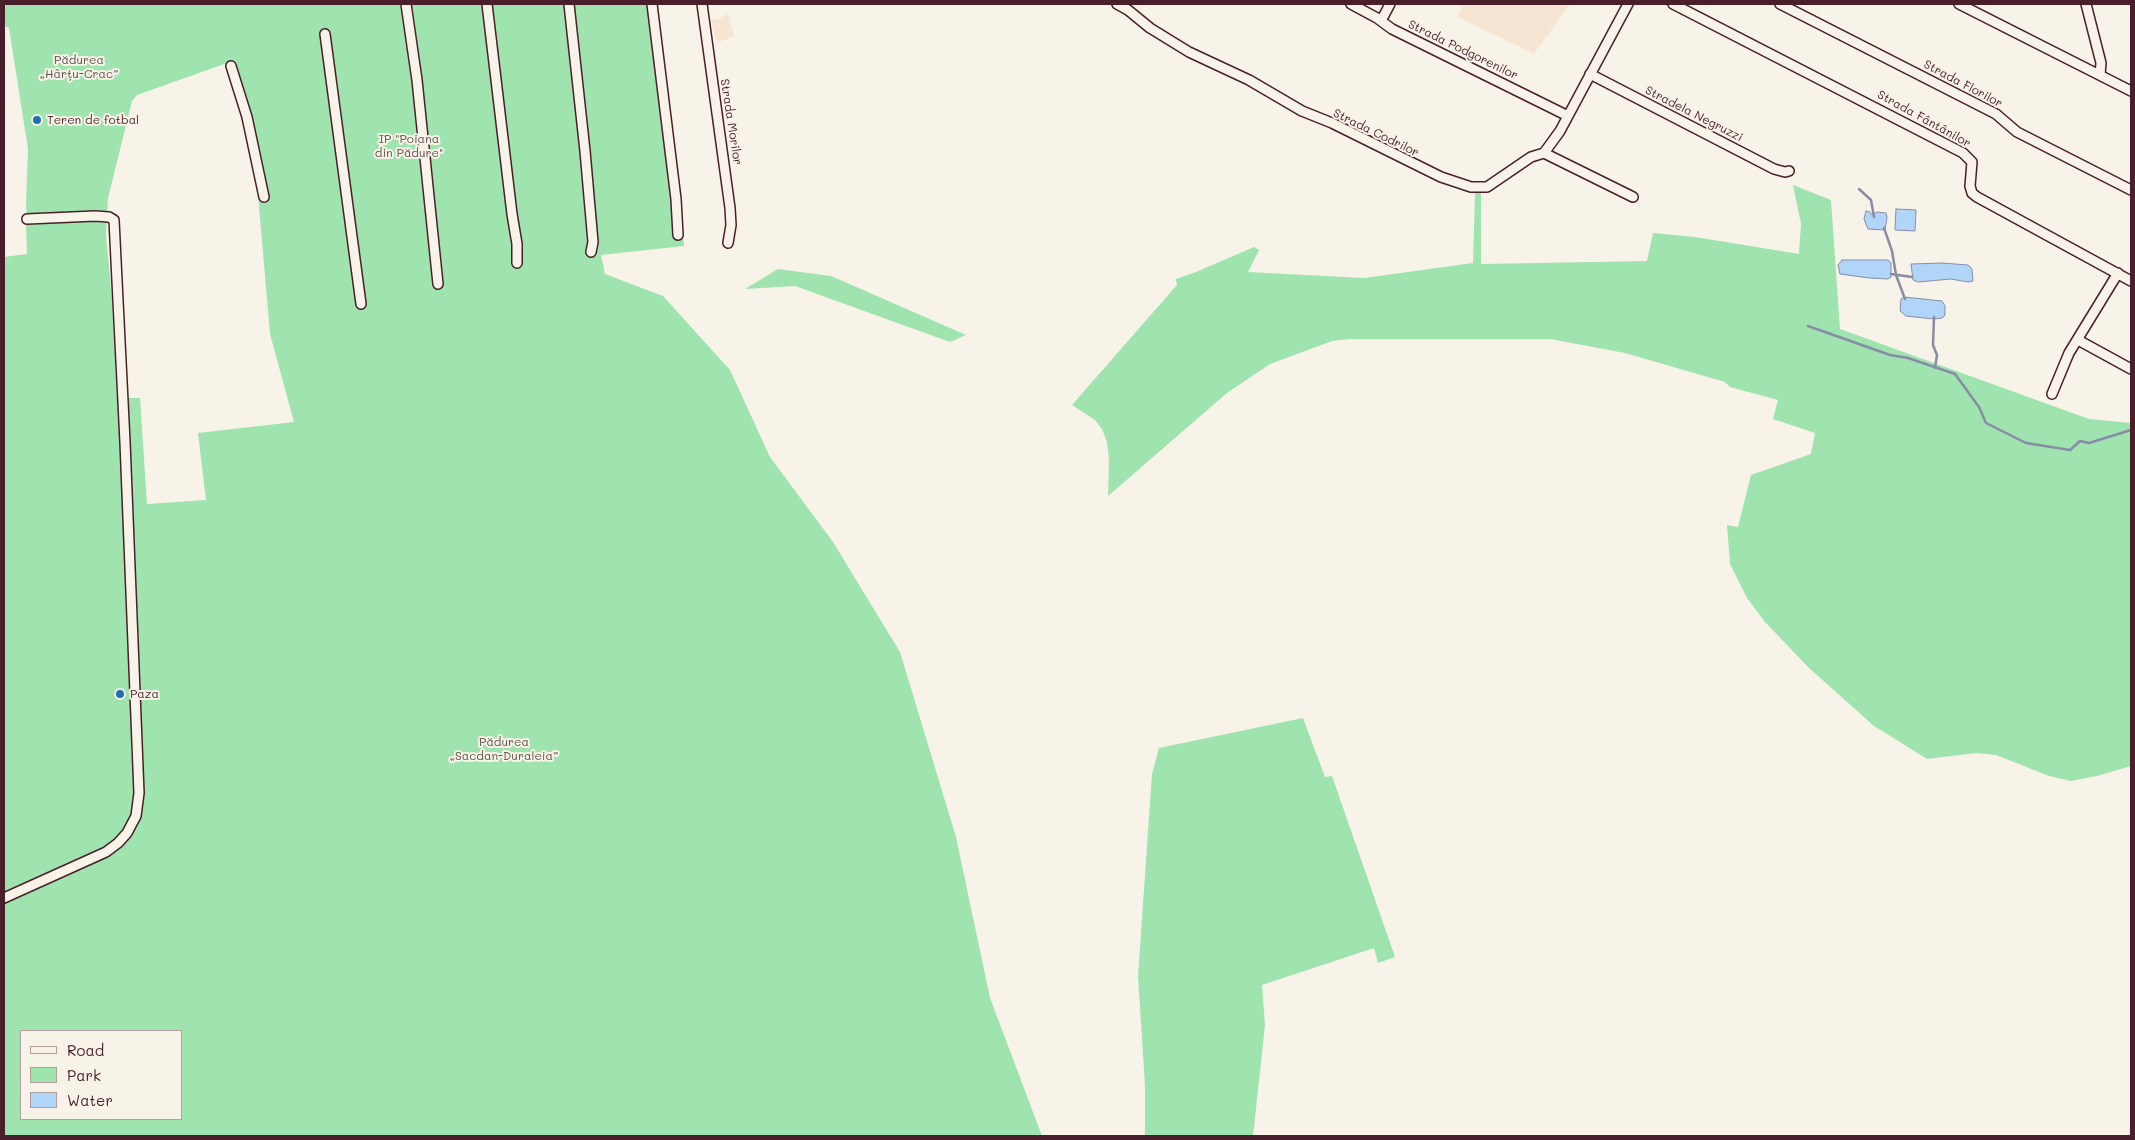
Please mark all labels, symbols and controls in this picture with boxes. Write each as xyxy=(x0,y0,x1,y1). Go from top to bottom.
street label: Strada Podgorenilor xyxy=(1406,17,1520,83)
park label: Pădurea „Hârțu-Crac” xyxy=(40,53,118,81)
street label: Strada Florilor xyxy=(1921,57,2005,111)
street label: Strada Morilor xyxy=(717,78,745,166)
street label: Stradela Negruzzi xyxy=(1643,83,1745,145)
street label: Strada Fântânilor xyxy=(1875,87,1973,151)
street label: Strada Codrilor xyxy=(1331,106,1421,160)
place label: Teren de fotbal xyxy=(47,113,139,127)
marker: Teren de fotbal xyxy=(31,114,43,126)
park label: IP "Poiana din Pădure" xyxy=(375,132,443,160)
place label: Paza xyxy=(130,687,159,701)
marker: Paza xyxy=(114,688,126,700)
park label: Pădurea „Sacdan-Duraleia” xyxy=(450,735,558,763)
legend xyxy=(20,1030,182,1120)
text: Road xyxy=(67,1040,104,1060)
text: Park xyxy=(67,1065,101,1085)
text: Water xyxy=(67,1090,113,1110)

